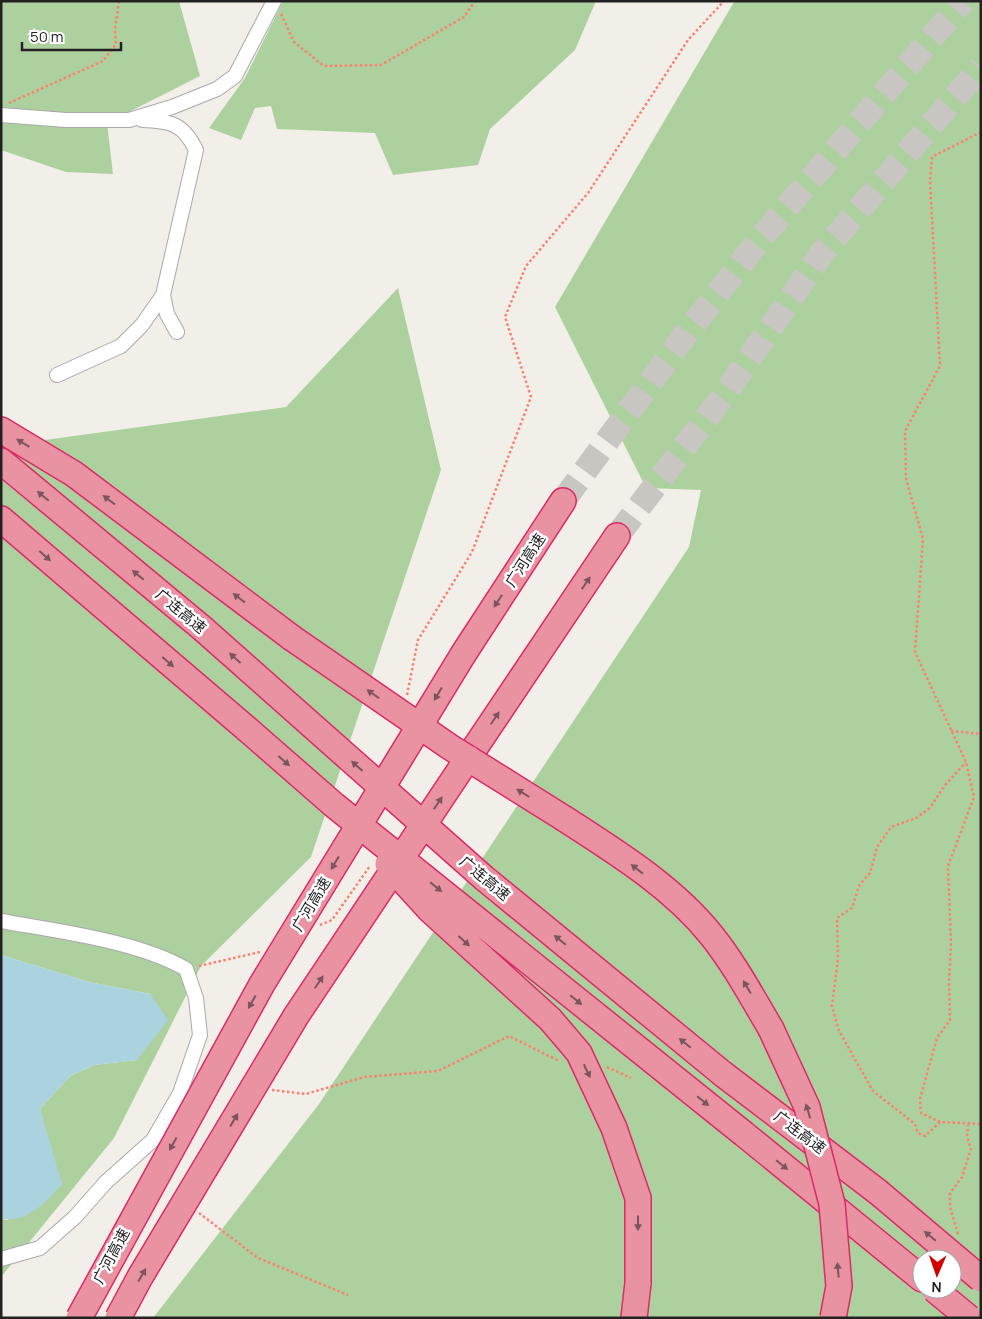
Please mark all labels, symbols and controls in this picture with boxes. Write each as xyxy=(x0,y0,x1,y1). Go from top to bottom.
scale bar xyxy=(22,20,121,52)
text: 50 m xyxy=(30,26,64,47)
one-way arrow xyxy=(16,438,29,447)
one-way arrow xyxy=(37,491,49,502)
one-way arrow xyxy=(103,495,116,506)
street label: 广河高速 xyxy=(500,529,550,591)
one-way arrow xyxy=(38,551,51,562)
one-way arrow xyxy=(131,569,144,580)
one-way arrow xyxy=(581,576,591,590)
street label: 广连高速 xyxy=(151,584,211,638)
one-way arrow xyxy=(232,593,246,603)
one-way arrow xyxy=(493,594,503,608)
one-way arrow xyxy=(230,652,242,664)
one-way arrow xyxy=(162,656,174,667)
one-way arrow xyxy=(433,688,442,701)
one-way arrow xyxy=(366,689,380,699)
one-way arrow xyxy=(491,711,500,724)
one-way arrow xyxy=(277,756,290,767)
one-way arrow xyxy=(351,761,363,772)
one-way arrow xyxy=(517,789,530,798)
one-way arrow xyxy=(433,796,443,810)
street label: 广连高速 xyxy=(455,851,515,905)
one-way arrow xyxy=(331,857,340,870)
one-way arrow xyxy=(631,863,644,874)
street label: 广河高速 xyxy=(287,873,335,935)
one-way arrow xyxy=(429,881,442,892)
one-way arrow xyxy=(458,935,470,947)
one-way arrow xyxy=(553,935,566,946)
one-way arrow xyxy=(314,975,323,988)
one-way arrow xyxy=(742,981,751,994)
one-way arrow xyxy=(570,994,583,1005)
one-way arrow xyxy=(247,996,256,1009)
one-way arrow xyxy=(679,1038,692,1049)
one-way arrow xyxy=(583,1063,591,1078)
one-way arrow xyxy=(696,1096,709,1107)
one-way arrow xyxy=(803,1103,811,1118)
street label: 广连高速 xyxy=(770,1106,830,1158)
one-way arrow xyxy=(229,1114,238,1127)
one-way arrow xyxy=(169,1137,177,1152)
one-way arrow xyxy=(775,1159,788,1170)
one-way arrow xyxy=(634,1215,642,1231)
street label: 广河高速 xyxy=(88,1225,134,1287)
one-way arrow xyxy=(924,1231,937,1242)
north arrow xyxy=(912,1249,962,1299)
one-way arrow xyxy=(833,1261,841,1277)
one-way arrow xyxy=(137,1268,146,1281)
text: N xyxy=(931,1278,942,1297)

